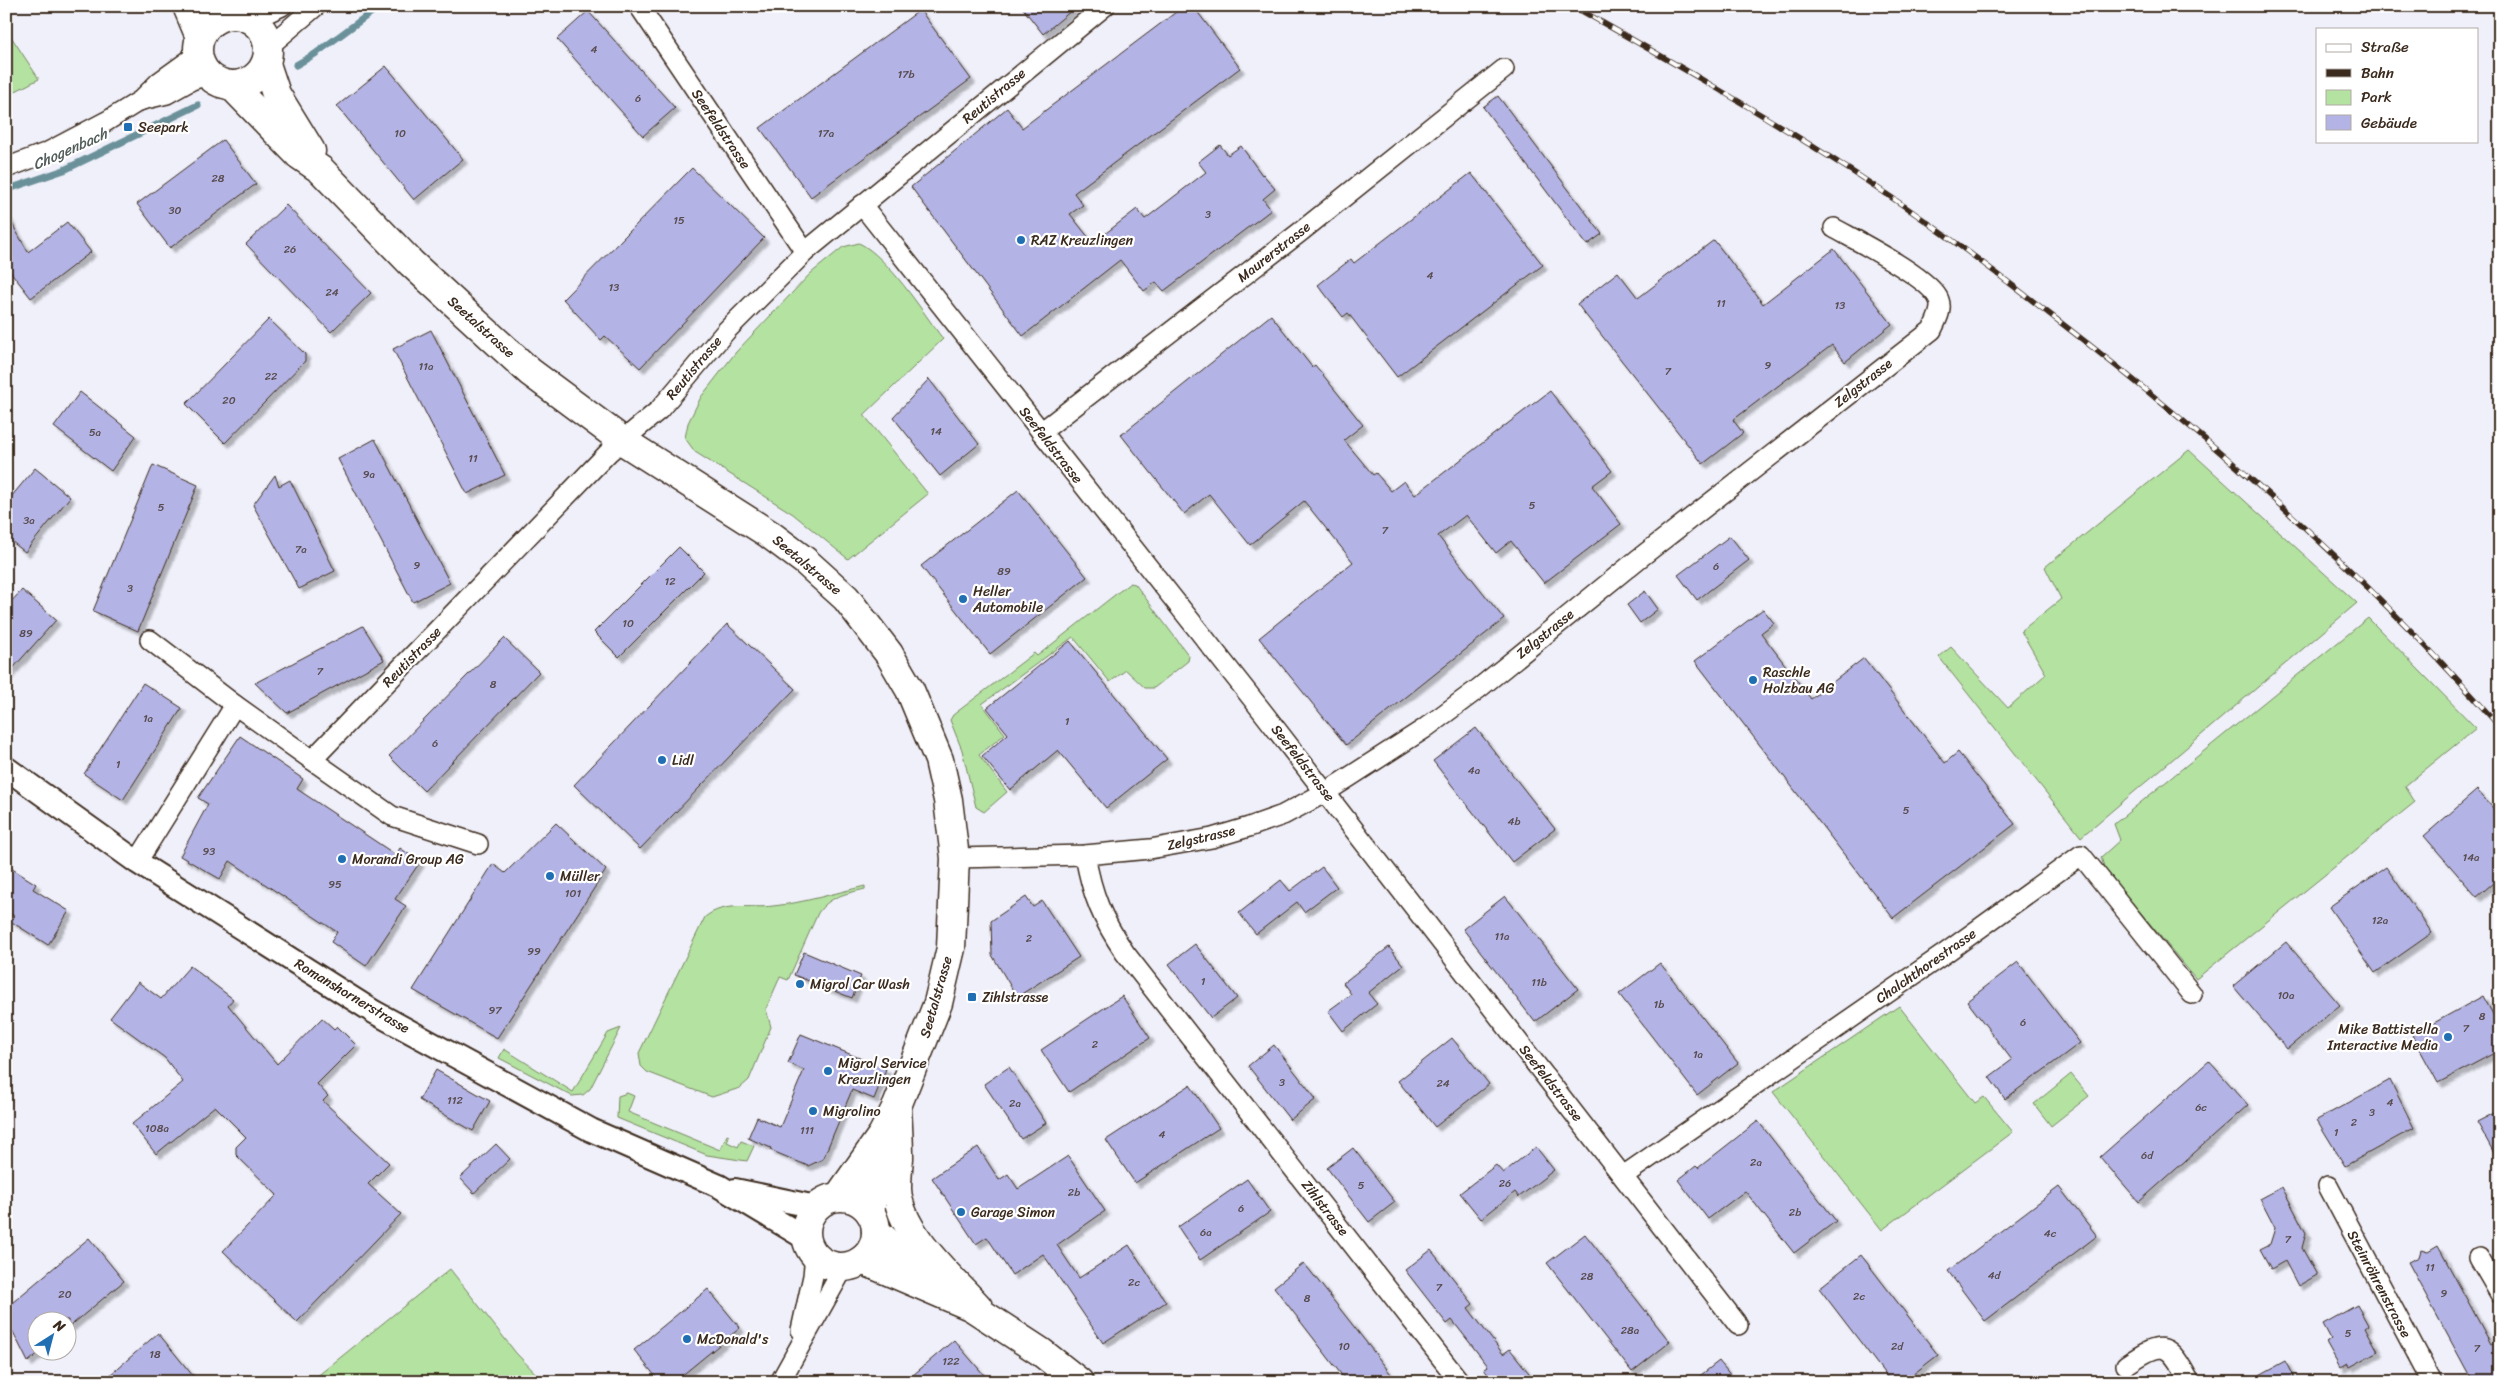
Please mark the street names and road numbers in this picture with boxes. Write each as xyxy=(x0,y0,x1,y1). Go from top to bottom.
street label: Reutistrasse xyxy=(956,62,1032,130)
street label: Seefeldstrasse xyxy=(685,83,757,175)
street label: Maurerstrasse xyxy=(1232,215,1316,289)
street label: Seetalstrasse xyxy=(441,289,521,365)
street label: Reutistrasse xyxy=(660,330,728,406)
street label: Zelgstrasse xyxy=(1828,352,1898,414)
street label: Seefeldstrasse xyxy=(1013,401,1089,489)
street label: Seetalstrasse xyxy=(767,528,847,602)
street label: Zelgstrasse xyxy=(1510,602,1580,666)
street label: Reutistrasse xyxy=(376,620,448,694)
street label: Seefeldstrasse xyxy=(1265,719,1341,807)
street label: Zelgstrasse xyxy=(1164,818,1238,858)
street label: Chalchthorestrasse xyxy=(1870,922,1982,1010)
street label: Romanshornerstrasse xyxy=(289,952,415,1041)
street label: Seetalstrasse xyxy=(912,953,960,1041)
street label: Seefeldstrasse xyxy=(1513,1039,1589,1127)
street label: Zihlstrasse xyxy=(1295,1174,1355,1242)
street label: Steinröhrenstrasse xyxy=(2340,1226,2418,1342)

